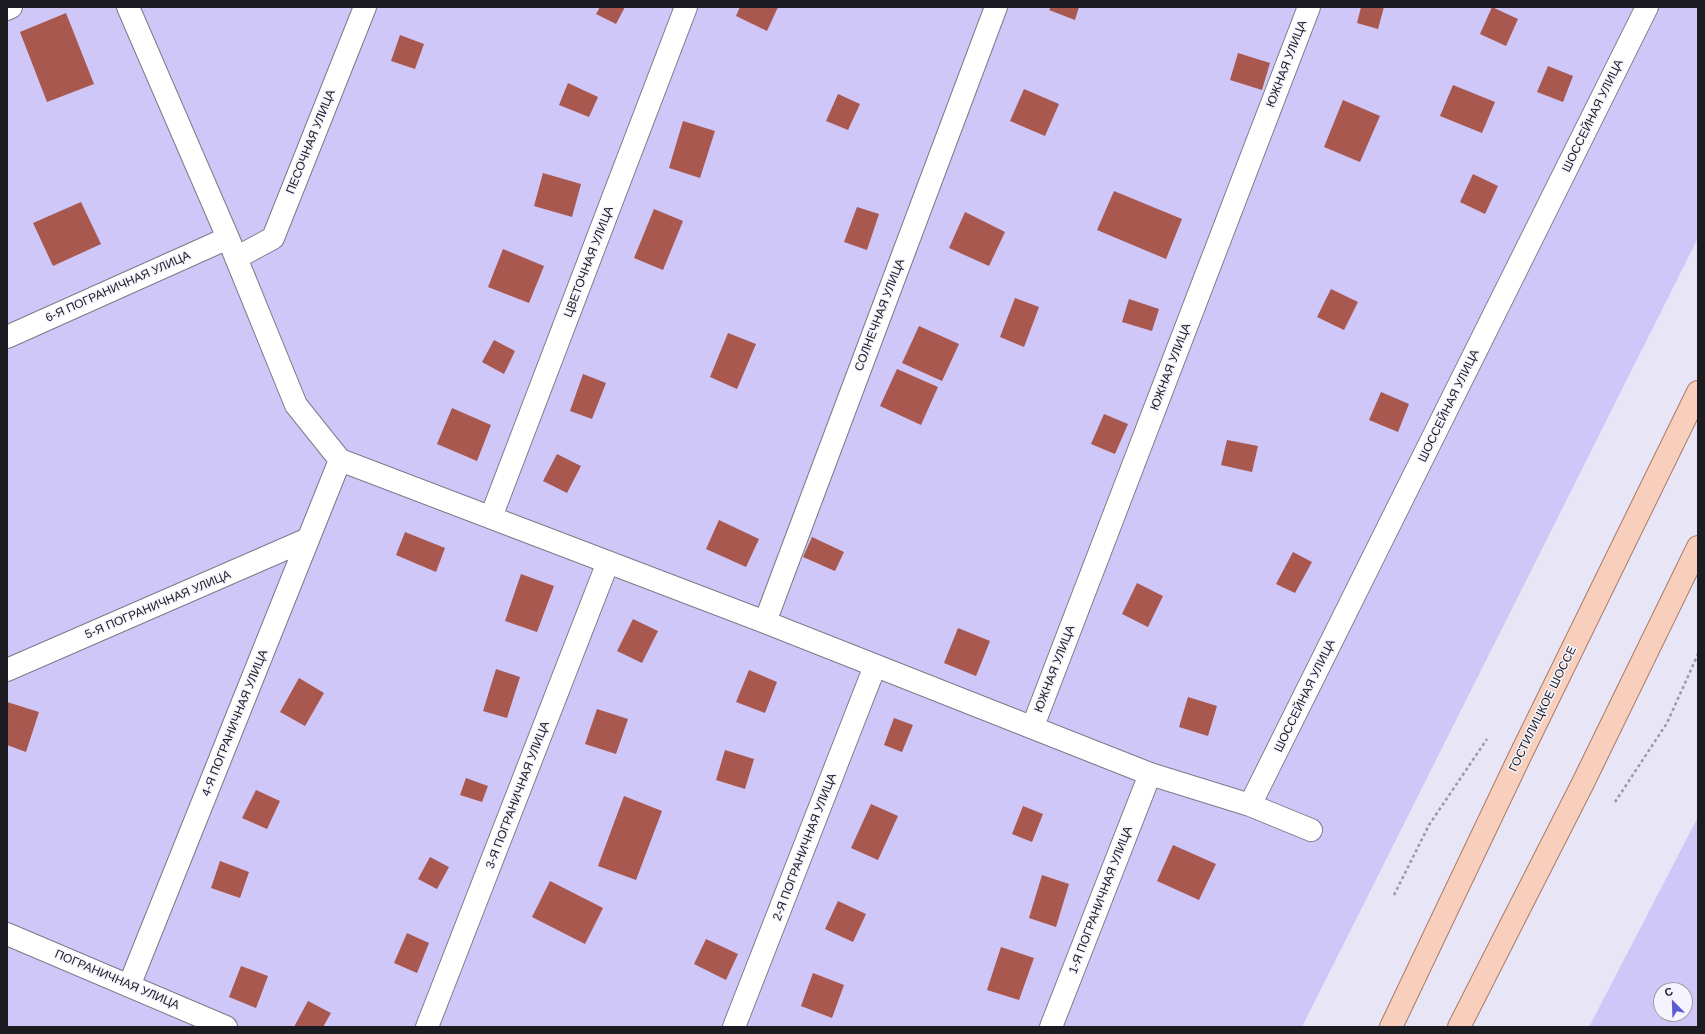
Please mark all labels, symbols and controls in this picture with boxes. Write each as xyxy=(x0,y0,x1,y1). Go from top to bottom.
street label: ЮЖНАЯ УЛИЦА xyxy=(1264,18,1310,110)
street label: ШОССЕЙНАЯ УЛИЦА xyxy=(1559,57,1627,175)
street label: ПЕСОЧНАЯ УЛИЦА xyxy=(283,88,339,196)
street label: ЦВЕТОЧНАЯ УЛИЦА xyxy=(561,204,617,320)
street label: 6-Я ПОГРАНИЧНАЯ УЛИЦА xyxy=(43,249,193,325)
street label: СОЛНЕЧНАЯ УЛИЦА xyxy=(852,257,908,373)
street label: ЮЖНАЯ УЛИЦА xyxy=(1148,321,1194,413)
street label: ШОССЕЙНАЯ УЛИЦА xyxy=(1415,347,1483,465)
street label: 5-Я ПОГРАНИЧНАЯ УЛИЦА xyxy=(83,568,233,642)
street label: ЮЖНАЯ УЛИЦА xyxy=(1032,623,1078,715)
street label: ШОССЕЙНАЯ УЛИЦА xyxy=(1271,637,1339,755)
street label: ГОСТИЛИЦКОЕ ШОССЕ xyxy=(1506,644,1580,774)
street label: 4-Я ПОГРАНИЧНАЯ УЛИЦА xyxy=(199,648,271,798)
street label: 3-Я ПОГРАНИЧНАЯ УЛИЦА xyxy=(483,719,553,871)
street label: 2-Я ПОГРАНИЧНАЯ УЛИЦА xyxy=(770,771,840,923)
street label: 1-Я ПОГРАНИЧНАЯ УЛИЦА xyxy=(1066,824,1136,976)
street label: ПОГРАНИЧНАЯ УЛИЦА xyxy=(52,947,182,1013)
north arrow xyxy=(1653,982,1693,1022)
text: С xyxy=(1663,985,1675,999)

